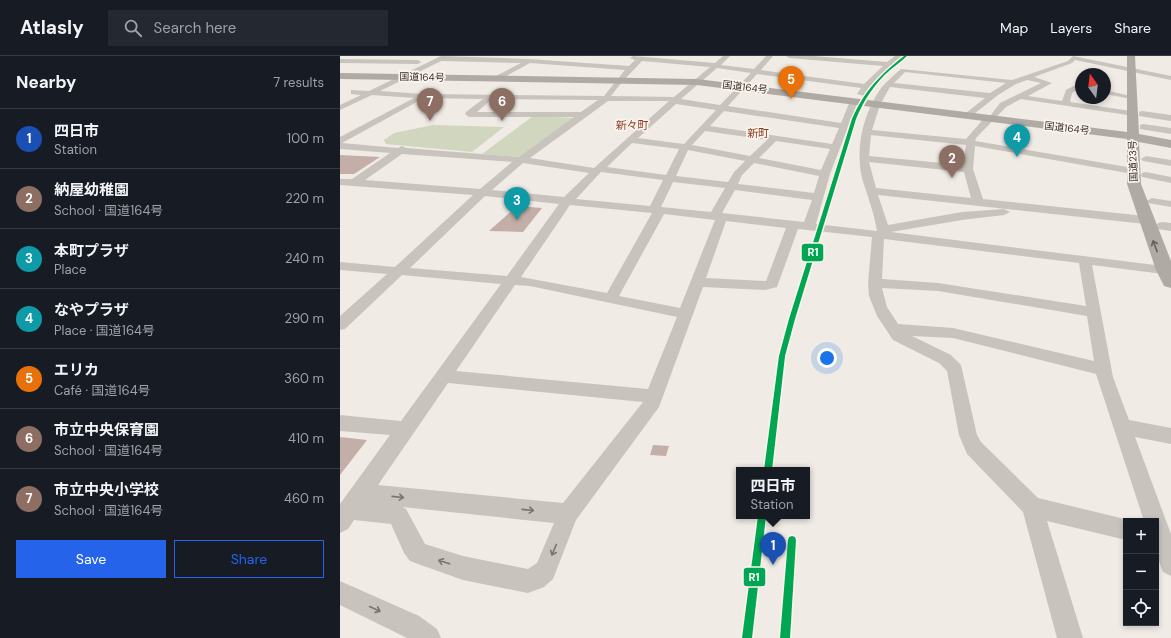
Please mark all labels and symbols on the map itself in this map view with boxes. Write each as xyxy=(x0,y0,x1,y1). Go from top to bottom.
pin: 5 xyxy=(778,66,804,99)
north arrow xyxy=(1075,68,1111,104)
street label: 国道164号 xyxy=(399,70,445,84)
street label: 国道164号 xyxy=(722,78,768,96)
pin: 7 xyxy=(417,88,443,121)
pin: 6 xyxy=(489,88,515,121)
district label: 新々町 xyxy=(616,118,649,132)
street label: 国道164号 xyxy=(1044,119,1090,137)
pin: 4 xyxy=(1004,124,1030,157)
district label: 新町 xyxy=(747,126,769,140)
street label: 国道23号 xyxy=(1126,140,1140,182)
pin: 2 xyxy=(939,145,965,178)
pin: 3 xyxy=(504,187,530,220)
one-way arrow xyxy=(1151,241,1159,253)
line badge: R1 xyxy=(801,243,824,262)
text: R1 xyxy=(808,245,818,259)
your location xyxy=(817,348,837,368)
one-way arrow xyxy=(391,493,404,501)
one-way arrow xyxy=(521,506,534,513)
pin: 1 xyxy=(760,532,786,565)
one-way arrow xyxy=(549,543,557,555)
one-way arrow xyxy=(439,557,451,565)
line badge: R1 xyxy=(743,567,766,587)
text: R1 xyxy=(749,570,759,584)
one-way arrow xyxy=(369,606,381,613)

